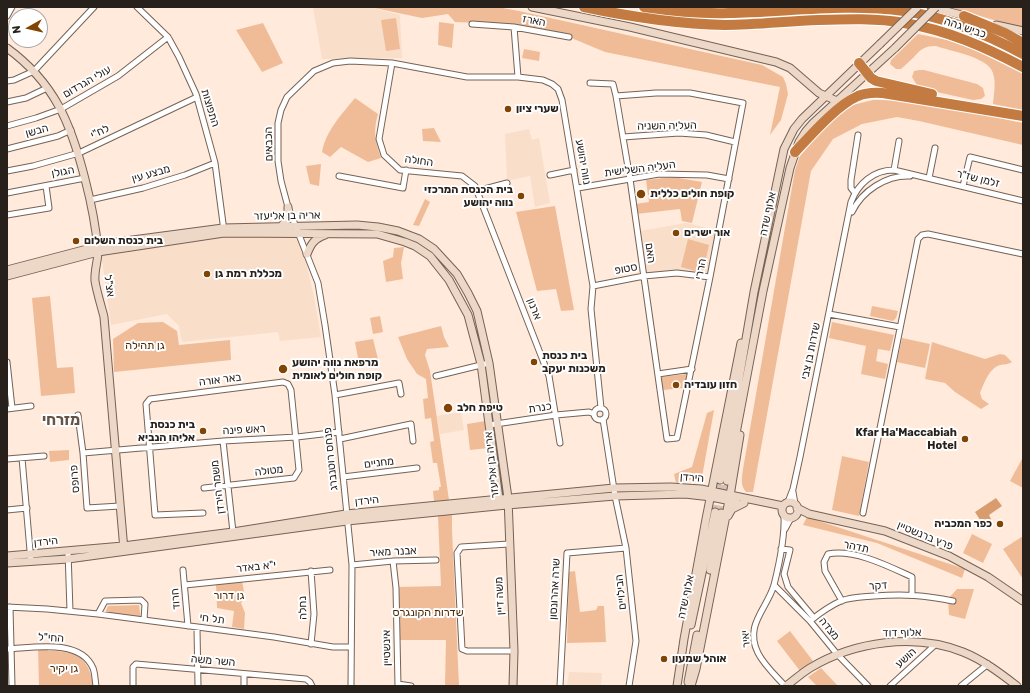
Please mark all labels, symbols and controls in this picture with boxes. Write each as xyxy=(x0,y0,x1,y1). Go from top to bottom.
north arrow xyxy=(8,8,48,48)
street label: הארז xyxy=(521,12,547,30)
street label: כביש גהה xyxy=(942,15,988,41)
text: N xyxy=(10,25,24,34)
street label: עולי הגרדום xyxy=(61,63,113,101)
street label: התפוצות xyxy=(198,88,222,128)
place label: שערי ציון xyxy=(516,102,559,116)
marker: שערי ציון xyxy=(503,104,513,114)
street label: העליה השניה xyxy=(637,119,697,133)
street label: הבשן xyxy=(24,122,50,140)
street label: לח"י xyxy=(89,122,111,142)
street label: הכבאים xyxy=(262,127,276,161)
street label: נווה יהושע xyxy=(573,138,593,186)
street label: החולה xyxy=(404,152,434,170)
street label: העליה השלישית xyxy=(604,158,676,180)
street label: מבצע עין xyxy=(130,162,172,186)
street label: הגולן xyxy=(51,163,75,181)
street label: זלמן שז"ר xyxy=(955,167,1001,191)
place label: בית הכנסת המרכזי נווה יהושע xyxy=(424,183,513,209)
place label: קופת חולים כללית xyxy=(650,187,734,201)
marker: קופת חולים כללית xyxy=(635,188,647,200)
marker: בית הכנסת המרכזי נווה יהושע xyxy=(516,191,526,201)
street label: אלוף שדה xyxy=(757,191,779,237)
street label: אריה בן אליעזר xyxy=(253,209,321,223)
place label: אור ישרים xyxy=(684,226,730,240)
marker: אור ישרים xyxy=(671,228,681,238)
place label: בית כנסת השלום xyxy=(84,234,163,248)
marker: בית כנסת השלום xyxy=(71,236,81,246)
street label: האם xyxy=(642,242,658,264)
street label: הררי xyxy=(693,257,709,281)
street label: סטופ xyxy=(614,261,638,277)
place label: מכללת רמת גן xyxy=(215,267,282,281)
marker: מכללת רמת גן xyxy=(202,269,212,279)
street label: אצ"ל xyxy=(101,274,117,298)
street label: ארנון xyxy=(524,296,544,322)
street label: שדרות בן צבי xyxy=(798,321,824,381)
park label: גן תהילה xyxy=(125,339,165,353)
place label: בית כנסת משכנות יעקב xyxy=(542,349,606,375)
place label: מרפאת נווה יהושע קופת חולים לאומית xyxy=(292,356,382,382)
marker: בית כנסת משכנות יעקב xyxy=(529,357,539,367)
marker: מרפאת נווה יהושע קופת חולים לאומית xyxy=(277,363,289,375)
street label: באר אורה xyxy=(198,371,242,389)
place label: חזון עובדיה xyxy=(684,378,737,392)
marker: חזון עובדיה xyxy=(671,380,681,390)
street label: כנרת xyxy=(527,400,553,416)
place label: טיפת חלב xyxy=(457,401,503,415)
marker: טיפת חלב xyxy=(442,402,454,414)
district label: מזרחי xyxy=(42,412,80,430)
place label: בית כנסת אליהו הנביא xyxy=(138,418,195,444)
street label: ראש פינה xyxy=(222,422,266,438)
marker: בית כנסת אליהו הנביא xyxy=(198,426,208,436)
place label: Kfar Ha'Maccabiah Hotel xyxy=(855,426,957,452)
street label: פנחס רוטנברג xyxy=(321,427,341,491)
street label: אריה בן אליעזר xyxy=(482,431,502,499)
marker: Kfar Ha'Maccabiah Hotel xyxy=(960,434,970,444)
street label: מחניים xyxy=(363,455,395,471)
street label: משמר הירדן xyxy=(208,459,228,515)
street label: מטולה xyxy=(254,463,284,479)
street label: פרופס xyxy=(67,464,83,494)
street label: הירדן xyxy=(679,471,705,485)
street label: הירדן xyxy=(354,493,380,509)
place label: כפר המכביה xyxy=(934,517,992,531)
street label: פרץ ברנשטיין xyxy=(895,519,955,553)
marker: כפר המכביה xyxy=(995,519,1005,529)
street label: הירדן xyxy=(33,534,59,550)
street label: תדהר xyxy=(842,538,870,556)
street label: אבנר מאיר xyxy=(369,544,417,560)
street label: י"א באדר xyxy=(235,558,277,576)
street label: שרה אהרונסון xyxy=(547,558,563,620)
street label: הבילויים xyxy=(613,574,629,610)
street label: אלוף שדה xyxy=(675,574,697,620)
street label: משה דיין xyxy=(492,577,508,615)
street label: דקר xyxy=(868,579,888,593)
street label: חרוד xyxy=(168,588,184,610)
park label: גן דרור xyxy=(214,589,244,603)
street label: נחלה xyxy=(296,596,310,620)
park label: שדרות הקונגרס xyxy=(393,606,463,620)
street label: תל חי xyxy=(199,611,225,627)
street label: מצדה xyxy=(816,615,842,643)
street label: אלוף דוד xyxy=(882,626,922,640)
street label: אינשטיין xyxy=(380,630,394,666)
street label: יאיר xyxy=(739,630,753,648)
street label: החי"ל xyxy=(38,631,64,645)
street label: הושע xyxy=(893,645,919,671)
street label: השר משה xyxy=(190,652,236,670)
place label: אוהל שמעון xyxy=(672,652,727,666)
marker: אוהל שמעון xyxy=(659,654,669,664)
park label: גן יקיר xyxy=(50,662,78,676)

